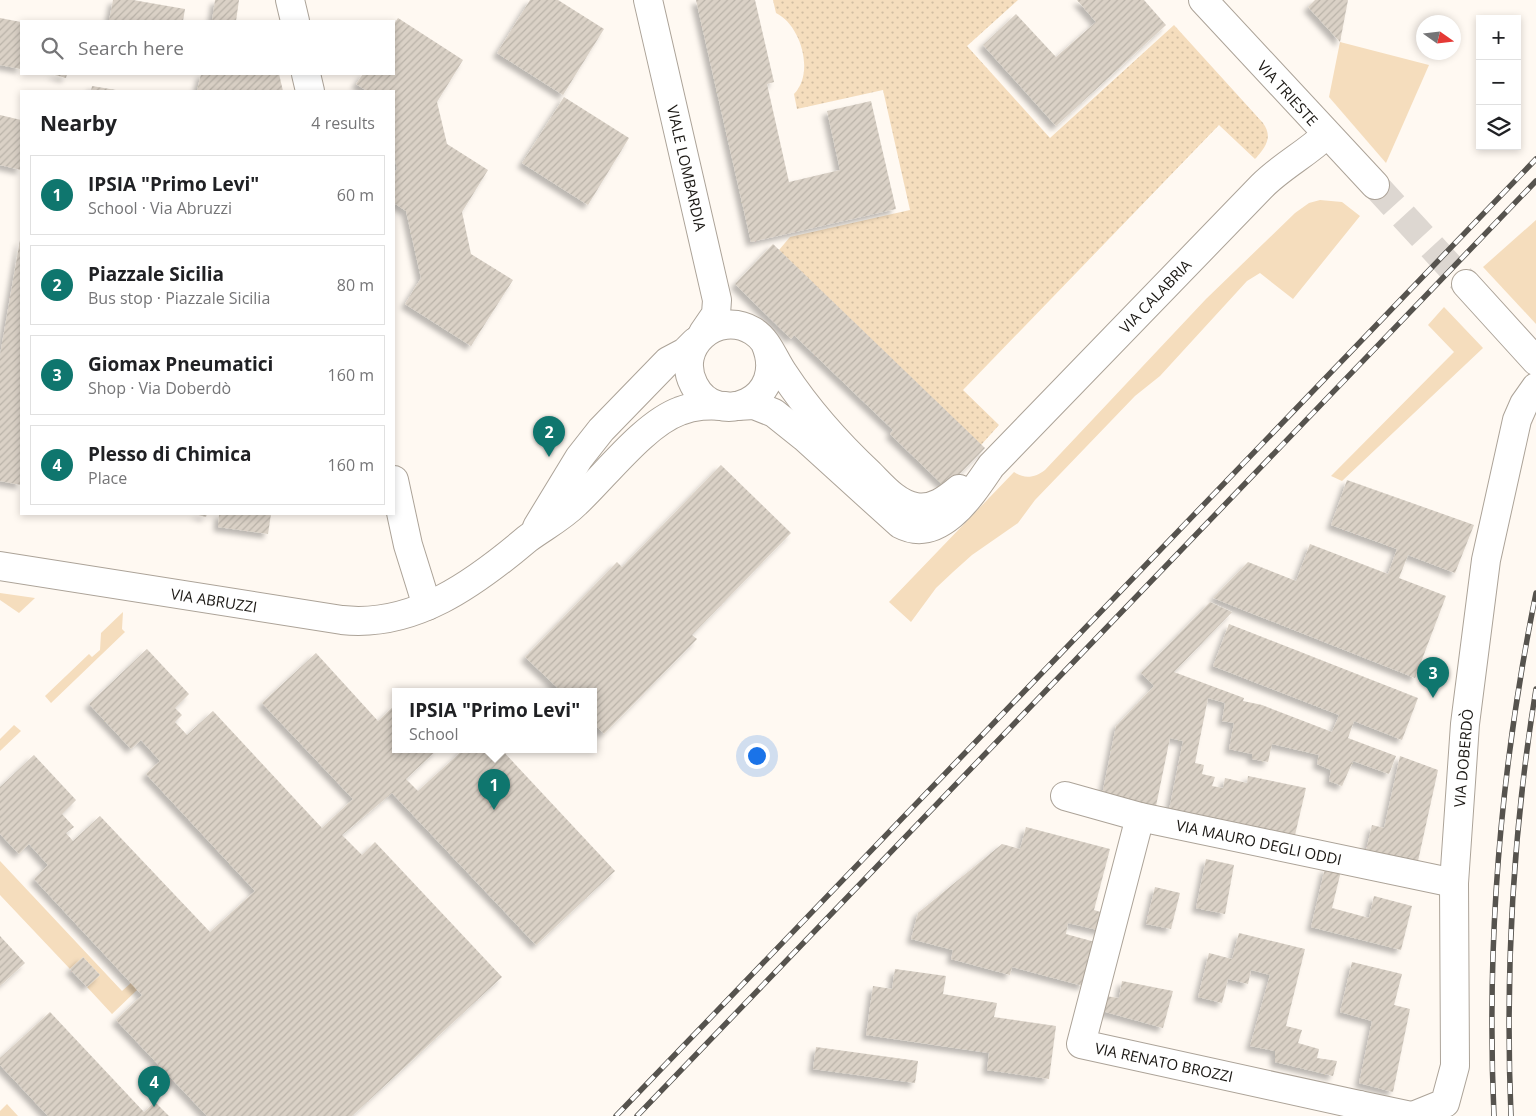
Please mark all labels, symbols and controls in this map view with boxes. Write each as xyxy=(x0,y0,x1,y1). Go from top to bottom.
north arrow xyxy=(1416,15,1461,60)
map controls xyxy=(1476,15,1521,150)
button: + xyxy=(1476,15,1521,60)
search box xyxy=(20,20,395,75)
icon: search xyxy=(38,34,66,62)
text: Search here xyxy=(78,35,184,61)
street label: VIA TRIESTE xyxy=(1253,56,1323,130)
button: − xyxy=(1476,60,1521,105)
street label: VIALE LOMBARDIA xyxy=(663,103,711,233)
button: layers xyxy=(1476,105,1521,150)
text: Nearby xyxy=(40,109,117,137)
text: 4 results xyxy=(311,112,375,134)
text: IPSIA "Primo Levi" xyxy=(88,171,259,197)
text: 1 xyxy=(52,184,62,206)
text: 60 m xyxy=(337,184,374,206)
text: School · Via Abruzzi xyxy=(88,197,232,219)
street label: VIA CALABRIA xyxy=(1115,254,1196,337)
text: Piazzale Sicilia xyxy=(88,261,224,287)
text: 2 xyxy=(52,274,62,296)
text: 80 m xyxy=(337,274,374,296)
text: Bus stop · Piazzale Sicilia xyxy=(88,287,270,309)
text: Giomax Pneumatici xyxy=(88,351,273,377)
text: 3 xyxy=(52,364,62,386)
text: 160 m xyxy=(328,364,374,386)
text: Shop · Via Doberdò xyxy=(88,377,231,399)
pin: 2 xyxy=(533,416,565,457)
text: Plesso di Chimica xyxy=(88,441,251,467)
text: 4 xyxy=(52,454,62,476)
text: 160 m xyxy=(328,454,374,476)
text: Place xyxy=(88,467,127,489)
street label: VIA ABRUZZI xyxy=(169,583,259,617)
pin: 3 xyxy=(1417,657,1449,698)
popup xyxy=(392,688,597,753)
text: IPSIA "Primo Levi" xyxy=(409,697,580,723)
street label: VIA DOBERDÒ xyxy=(1449,708,1477,808)
text: School xyxy=(409,723,458,745)
your location xyxy=(744,743,770,769)
pin: 1 xyxy=(478,769,510,810)
street label: VIA MAURO DEGLI ODDI xyxy=(1174,815,1344,869)
street label: VIA RENATO BROZZI xyxy=(1093,1038,1235,1086)
pin: 4 xyxy=(138,1066,170,1107)

